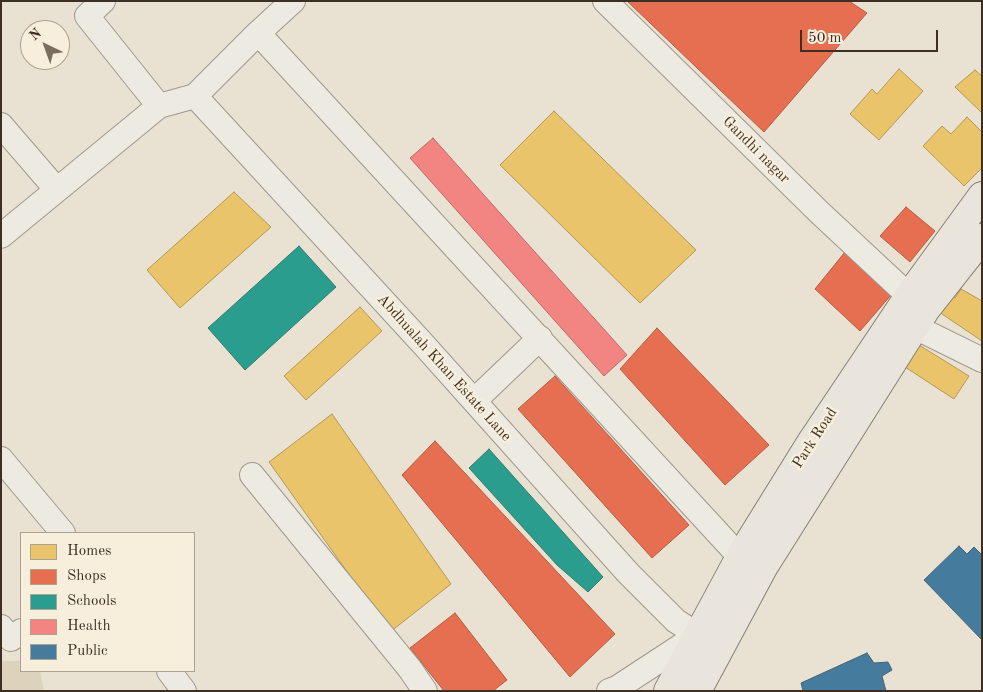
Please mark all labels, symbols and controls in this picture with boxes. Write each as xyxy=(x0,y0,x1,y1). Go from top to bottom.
north arrow xyxy=(20,20,70,70)
scale bar xyxy=(803,20,940,52)
text: N xyxy=(27,26,44,43)
text: 50 m xyxy=(808,31,842,46)
street label: Gandhi nagar xyxy=(719,113,793,187)
street label: Abdhualah Khan Estate Lane xyxy=(373,291,515,445)
street label: Park Road xyxy=(789,404,841,472)
legend xyxy=(20,532,195,672)
text: Homes xyxy=(67,544,112,559)
text: Shops xyxy=(67,569,106,584)
text: Schools xyxy=(67,594,116,609)
text: Health xyxy=(67,619,111,634)
text: Public xyxy=(67,644,108,659)

